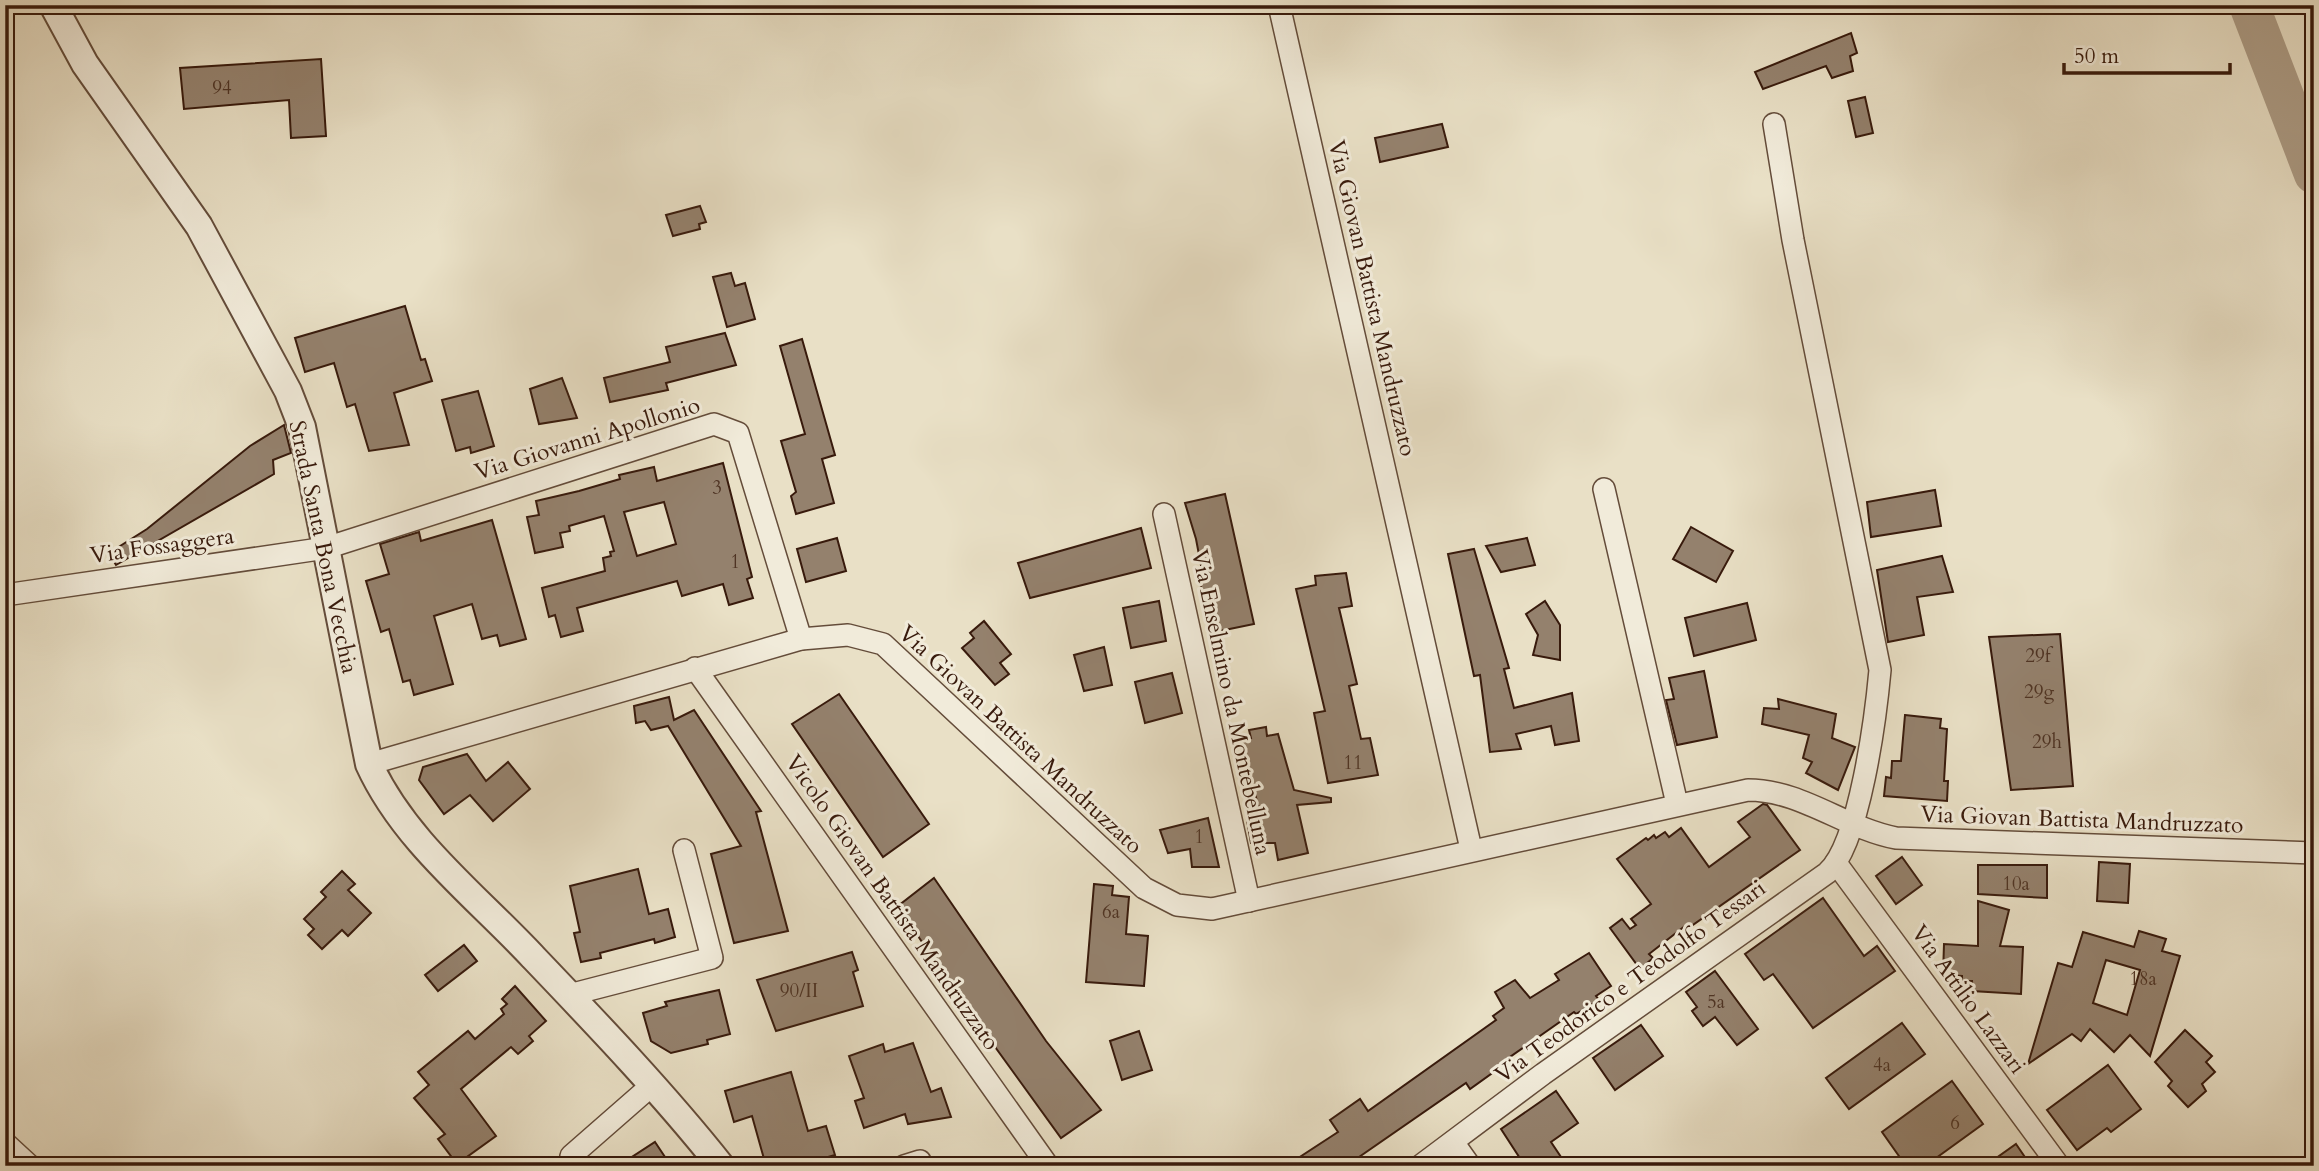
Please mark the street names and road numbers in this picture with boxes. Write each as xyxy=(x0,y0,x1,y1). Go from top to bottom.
street label: Via Giovan Battista Mandruzzato xyxy=(1321,137,1424,459)
street label: Via Giovanni Apollonio xyxy=(471,389,704,488)
street label: Strada Santa Bona Vecchia xyxy=(282,418,366,677)
street label: Via Fossaggera xyxy=(88,520,236,571)
street label: Via Enselmino da Montebelluna xyxy=(1184,546,1279,858)
street label: Via Giovan Battista Mandruzzato xyxy=(892,618,1149,861)
street label: Vicolo Giovan Battista Mandruzzato xyxy=(778,748,1007,1056)
street label: Via Giovan Battista Mandruzzato xyxy=(1920,798,2244,841)
street label: Via Teodorico e Teodolfo Tessari xyxy=(1489,873,1772,1090)
street label: Via Attilio Lazzari xyxy=(1904,919,2033,1080)

